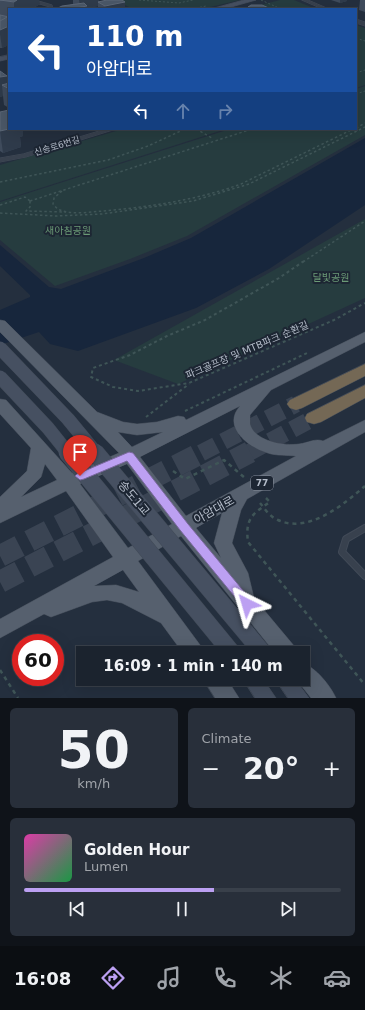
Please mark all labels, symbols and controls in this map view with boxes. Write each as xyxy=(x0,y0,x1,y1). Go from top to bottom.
text: 110 m xyxy=(86,20,183,53)
icon: left xyxy=(20,24,72,76)
text: 아암대로 xyxy=(86,58,152,79)
icon: left xyxy=(130,100,152,122)
icon: ahead xyxy=(172,100,194,122)
icon: right xyxy=(214,100,236,122)
street label: 신송로6번길 xyxy=(33,134,81,158)
park label: 새아침공원 xyxy=(45,225,91,236)
park label: 달빛공원 xyxy=(313,272,349,283)
street label: 파크골프장 및 MTB파크 순환길 xyxy=(184,319,310,381)
pin xyxy=(63,435,97,476)
icon: arrive xyxy=(69,441,91,463)
road number: 77 xyxy=(251,476,273,490)
street label: 송도1교 xyxy=(116,478,152,518)
street label: 아암대로 xyxy=(191,493,237,527)
position arrow xyxy=(226,583,268,625)
speed limit sign: 60 xyxy=(12,634,64,686)
text: 16:09 · 1 min · 140 m xyxy=(103,657,283,675)
text: 50 xyxy=(58,720,130,780)
text: Climate xyxy=(202,731,252,746)
text: 20° xyxy=(243,751,300,786)
text: − xyxy=(202,756,220,781)
text: + xyxy=(323,756,341,781)
text: km/h xyxy=(77,776,110,791)
text: Golden Hour xyxy=(84,841,190,859)
text: Lumen xyxy=(84,859,128,874)
icon: previous xyxy=(66,898,88,920)
icon: pause xyxy=(171,898,193,920)
icon: next xyxy=(277,898,299,920)
icon: directions xyxy=(99,964,127,992)
icon: music xyxy=(155,964,183,992)
icon: phone xyxy=(211,964,239,992)
icon: climate xyxy=(267,964,295,992)
icon: car xyxy=(323,964,351,992)
text: 16:08 xyxy=(14,968,71,989)

